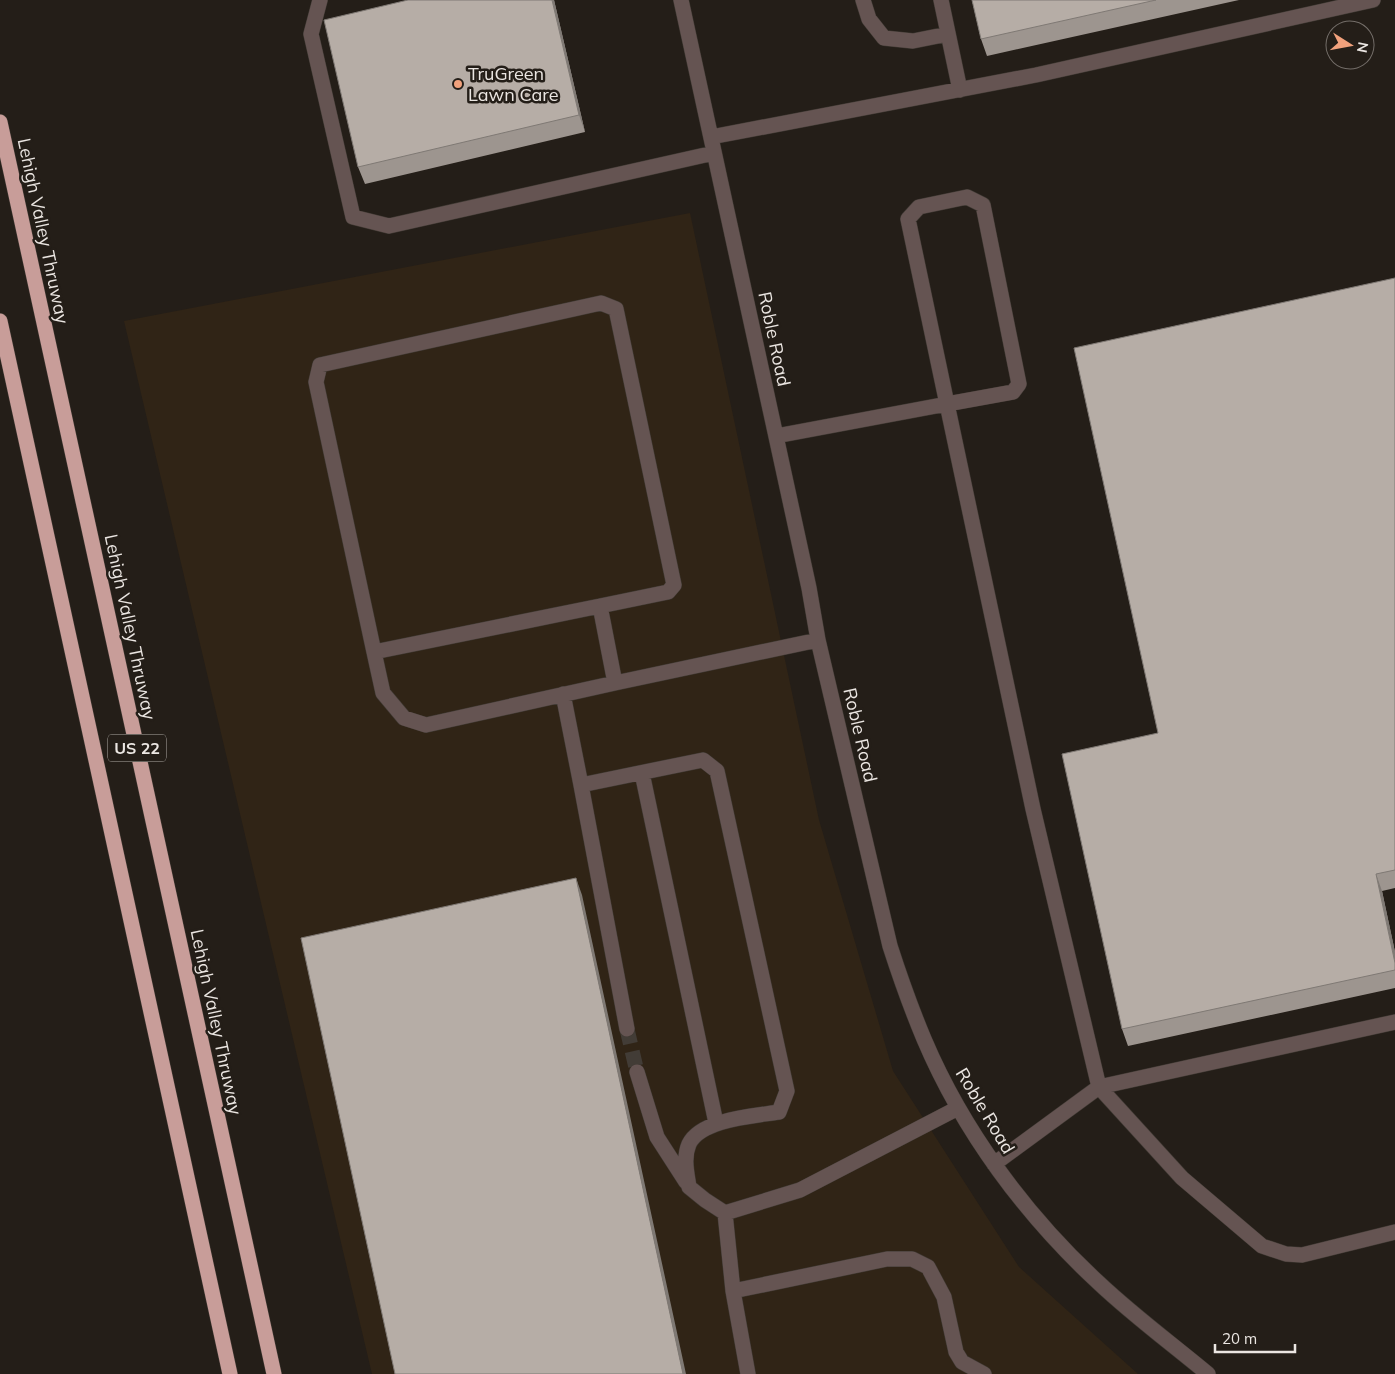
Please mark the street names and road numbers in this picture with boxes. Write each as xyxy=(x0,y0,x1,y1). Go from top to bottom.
street label: Lehigh Valley Thruway xyxy=(13,136,75,326)
street label: Roble Road xyxy=(753,289,796,388)
street label: Lehigh Valley Thruway xyxy=(100,532,162,722)
street label: Roble Road xyxy=(838,685,883,784)
road number: US 22 xyxy=(108,734,166,761)
street label: Lehigh Valley Thruway xyxy=(186,927,248,1117)
street label: Roble Road xyxy=(951,1064,1020,1158)

